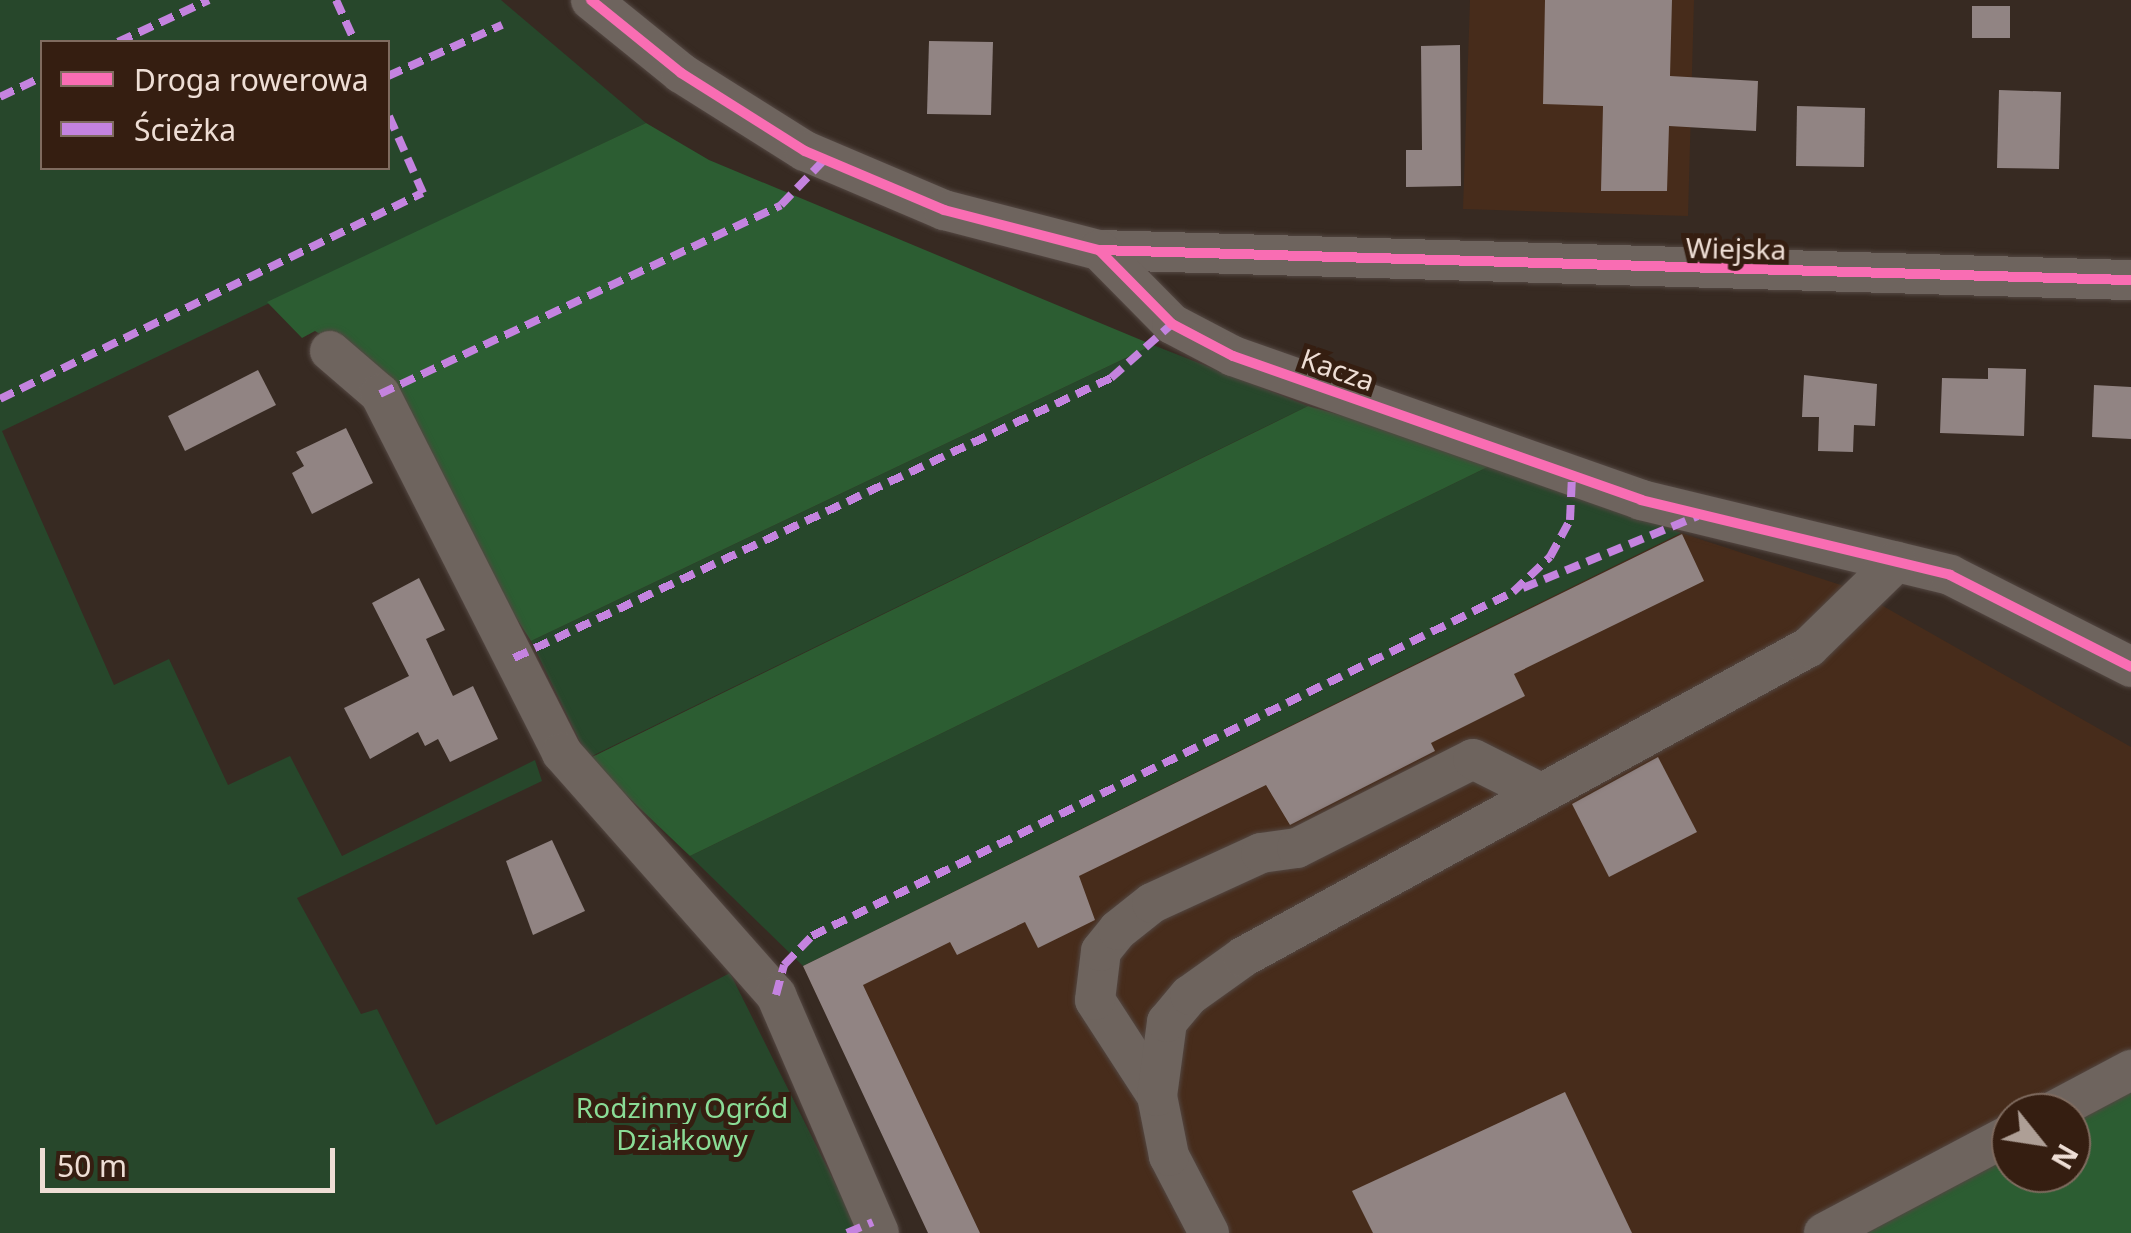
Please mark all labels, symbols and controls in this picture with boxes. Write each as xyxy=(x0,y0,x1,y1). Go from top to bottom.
legend xyxy=(40,40,390,170)
text: Droga rowerowa xyxy=(134,59,369,100)
text: Ścieżka xyxy=(134,109,236,150)
street label: Wiejska xyxy=(1686,230,1786,266)
street label: Kacza xyxy=(1297,341,1379,397)
park label: Rodzinny Ogród Działkowy xyxy=(576,1090,788,1156)
north arrow xyxy=(1991,1093,2091,1193)
scale bar xyxy=(45,1128,340,1190)
text: N xyxy=(2043,1138,2087,1176)
text: 50 m xyxy=(57,1145,127,1186)

